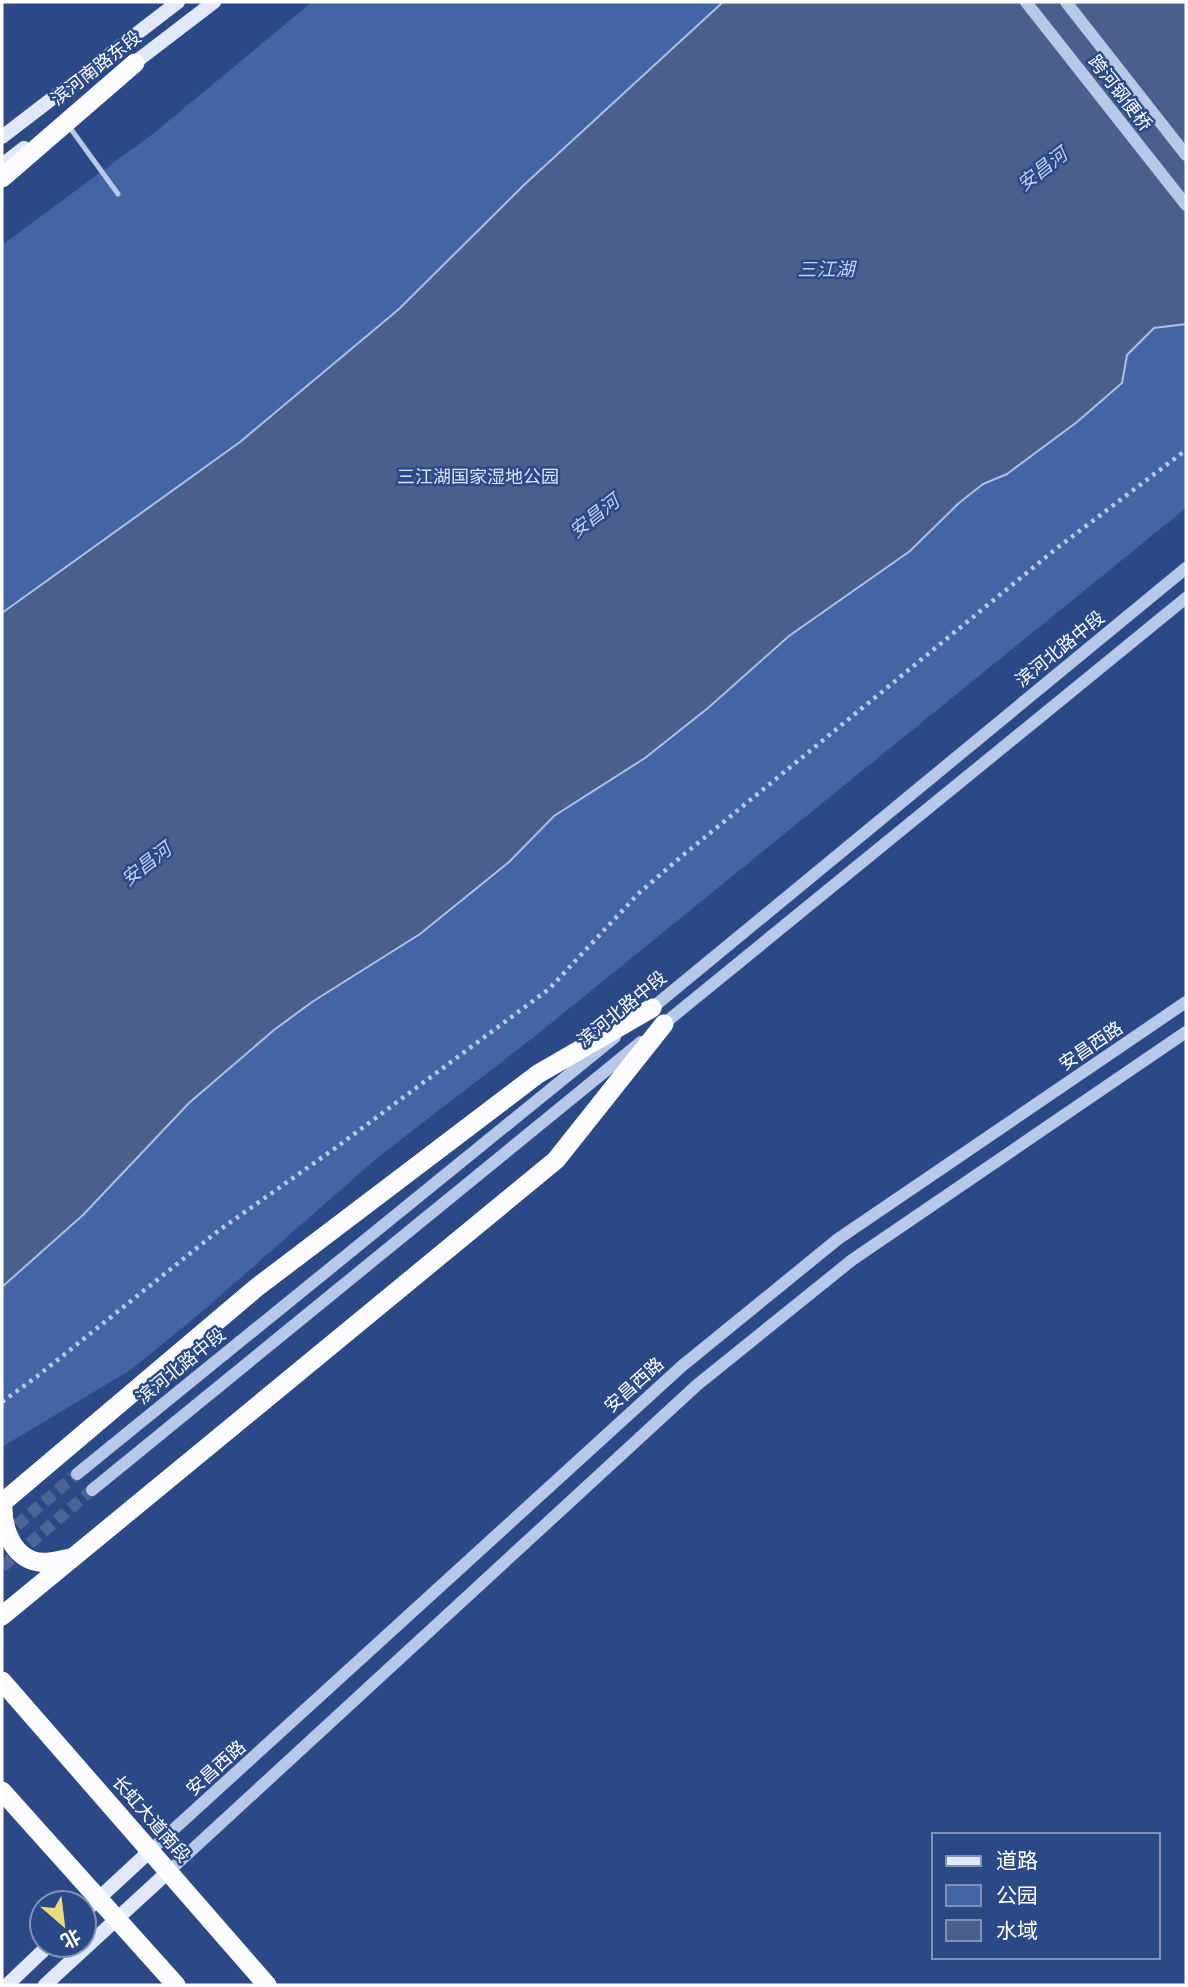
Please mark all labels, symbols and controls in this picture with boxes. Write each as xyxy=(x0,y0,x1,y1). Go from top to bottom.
street label: 滨河南路东段 xyxy=(46,25,147,111)
street label: 跨河钢便桥 xyxy=(1082,50,1157,136)
water label: 安昌河 xyxy=(1012,140,1077,198)
water label: 三江湖 xyxy=(797,257,857,284)
park label: 三江湖国家湿地公园 xyxy=(397,465,559,490)
water label: 安昌河 xyxy=(564,487,629,545)
street label: 滨河北路中段 xyxy=(1010,606,1110,693)
water label: 安昌河 xyxy=(116,835,181,893)
street label: 滨河北路中段 xyxy=(572,966,672,1053)
street label: 安昌西路 xyxy=(1054,1016,1128,1077)
street label: 滨河北路中段 xyxy=(131,1323,231,1410)
street label: 安昌西路 xyxy=(599,1352,669,1419)
street label: 安昌西路 xyxy=(181,1735,251,1802)
street label: 长虹大道南段 xyxy=(106,1770,195,1868)
legend xyxy=(932,1833,1160,1959)
text: 道路 xyxy=(996,1846,1038,1876)
text: 公园 xyxy=(996,1881,1038,1911)
north arrow xyxy=(28,1889,98,1959)
text: 水域 xyxy=(996,1916,1038,1946)
text: 北 xyxy=(56,1921,85,1954)

